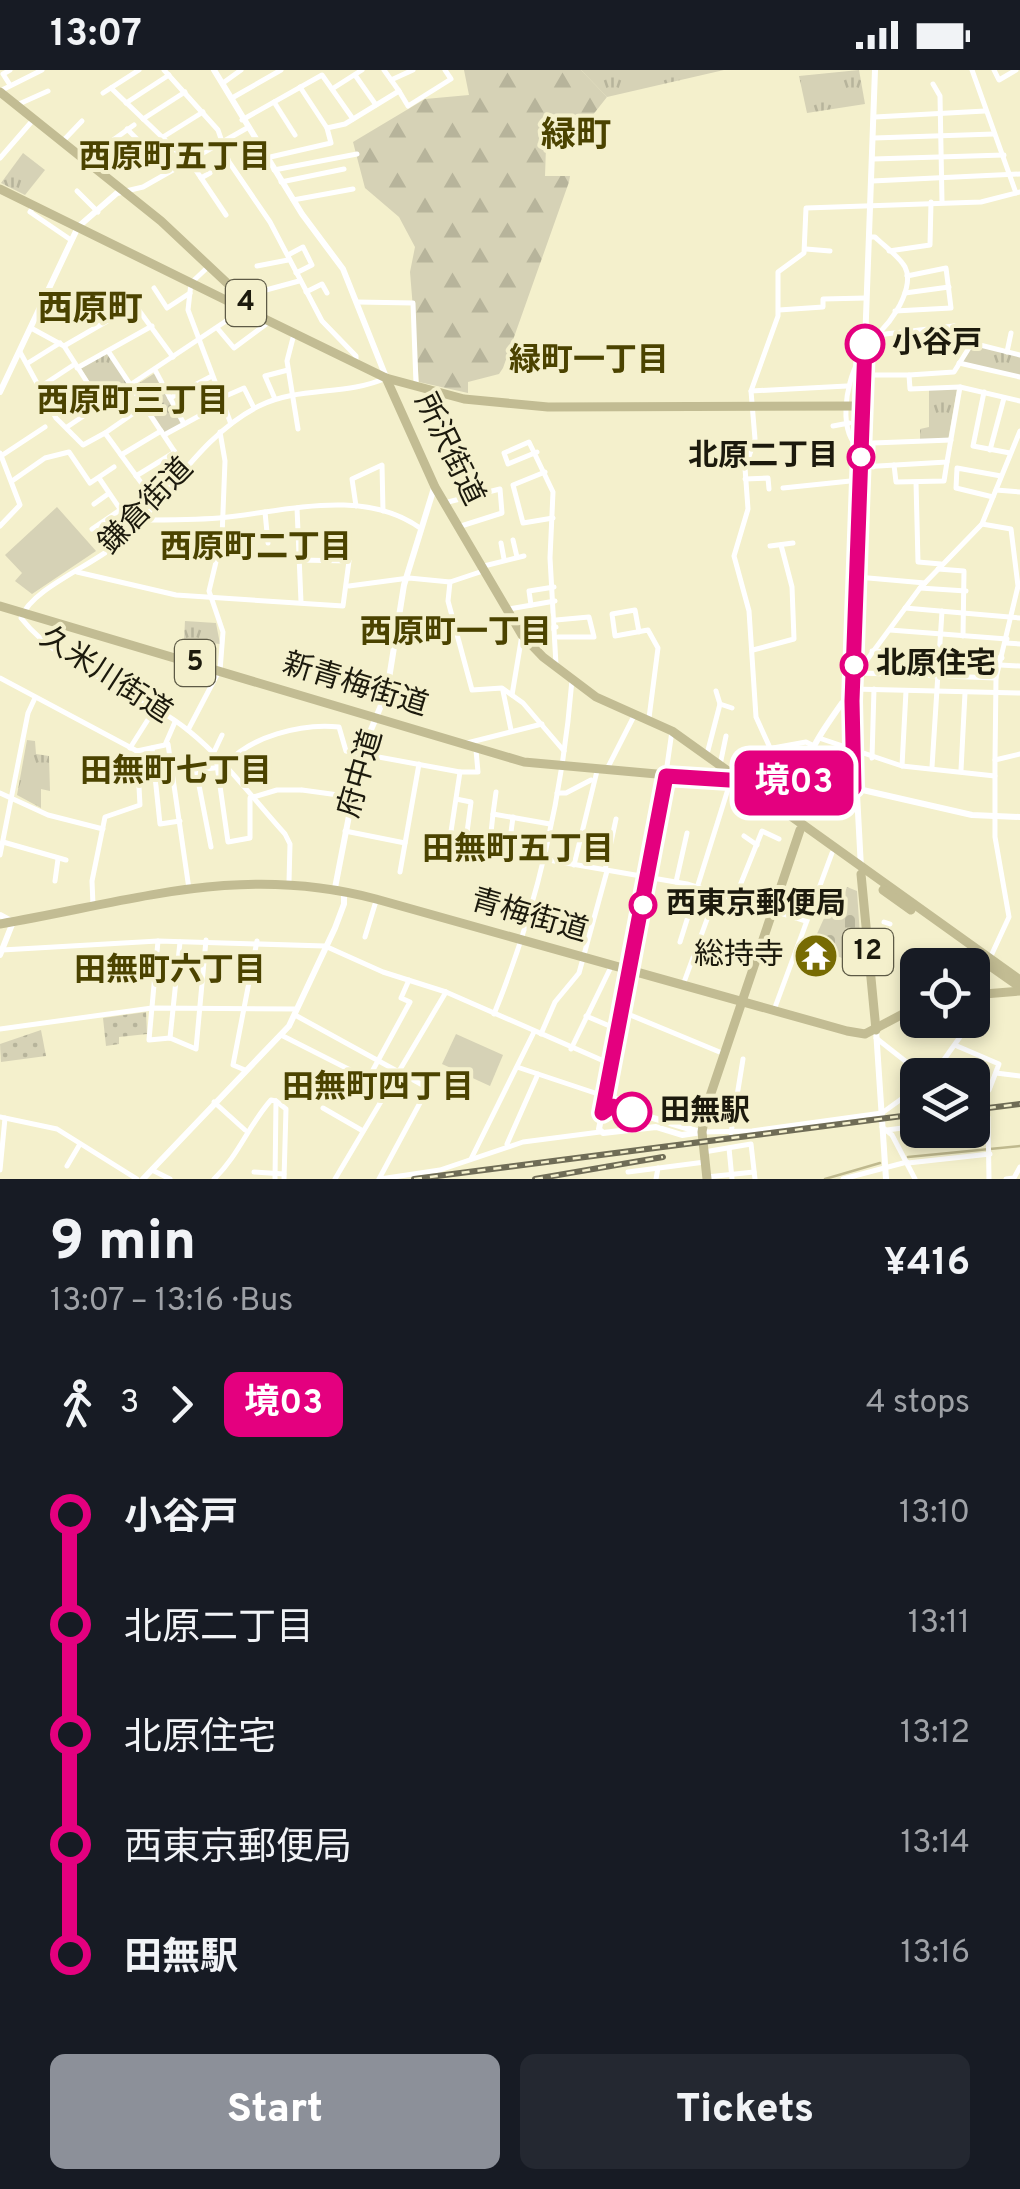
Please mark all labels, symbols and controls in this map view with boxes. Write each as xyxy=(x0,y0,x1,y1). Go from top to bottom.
text: 13:07 xyxy=(50,11,142,60)
district label: 緑町 xyxy=(541,115,611,159)
district label: 西原町五丁目 xyxy=(79,139,271,179)
road number: 4 xyxy=(226,280,266,326)
district label: 西原町 xyxy=(37,289,143,333)
marker: 小谷戸 xyxy=(846,325,884,363)
place label: 小谷戸 xyxy=(892,326,982,363)
district label: 緑町一丁目 xyxy=(509,342,669,382)
district label: 西原町三丁目 xyxy=(37,383,229,423)
street label: 所沢街道 xyxy=(405,388,491,512)
place label: 北原二丁目 xyxy=(688,439,838,476)
marker: 北原二丁目 xyxy=(848,444,874,470)
street label: 鎌倉街道 xyxy=(92,451,202,563)
district label: 西原町二丁目 xyxy=(160,529,352,569)
district label: 西原町一丁目 xyxy=(360,614,552,654)
street label: 久米川街道 xyxy=(32,620,178,732)
road number: 5 xyxy=(175,640,215,686)
street label: 新青梅街道 xyxy=(278,646,432,726)
place label: 北原住宅 xyxy=(876,647,996,684)
marker: 北原住宅 xyxy=(841,652,867,678)
street label: 府中道 xyxy=(332,726,392,822)
line badge: 境03 xyxy=(736,750,852,816)
district label: 田無町七丁目 xyxy=(80,753,272,793)
text: 境03 xyxy=(755,761,834,805)
district label: 田無町五丁目 xyxy=(422,831,614,871)
street label: 青梅街道 xyxy=(466,883,592,951)
place label: 西東京郵便局 xyxy=(666,887,846,924)
marker: 西東京郵便局 xyxy=(630,892,656,918)
road number: 12 xyxy=(843,929,893,975)
temple icon: 総持寺 xyxy=(793,933,839,979)
place label: 総持寺 xyxy=(694,938,784,975)
map controls xyxy=(900,948,990,1148)
button: locate xyxy=(900,948,990,1038)
district label: 田無町六丁目 xyxy=(74,952,266,992)
button: layers xyxy=(900,1058,990,1148)
district label: 田無町四丁目 xyxy=(282,1069,474,1109)
marker: 田無駅 xyxy=(613,1093,651,1131)
place label: 田無駅 xyxy=(660,1094,750,1131)
text: 9 min xyxy=(50,1209,196,1279)
text: ¥416 xyxy=(884,1240,970,1289)
text: 13:07 – 13:16 · Bus xyxy=(50,1282,293,1322)
icon: walk xyxy=(50,1377,105,1432)
icon: forward xyxy=(154,1377,209,1432)
text: 境03 xyxy=(244,1382,323,1426)
text: 3 xyxy=(120,1384,139,1424)
text: 4 stops xyxy=(866,1384,970,1424)
text: 13:10 xyxy=(899,1494,970,1534)
text: 小谷戸 xyxy=(124,1495,238,1544)
text: 13:11 xyxy=(908,1604,970,1644)
text: 北原二丁目 xyxy=(124,1605,314,1654)
text: 13:12 xyxy=(900,1714,970,1754)
text: 北原住宅 xyxy=(124,1715,276,1764)
text: 13:14 xyxy=(900,1824,970,1864)
text: 西東京郵便局 xyxy=(124,1825,352,1874)
text: 13:16 xyxy=(901,1934,970,1974)
text: 田無駅 xyxy=(124,1935,238,1984)
button: Start xyxy=(50,2054,500,2169)
button: Tickets xyxy=(520,2054,970,2169)

